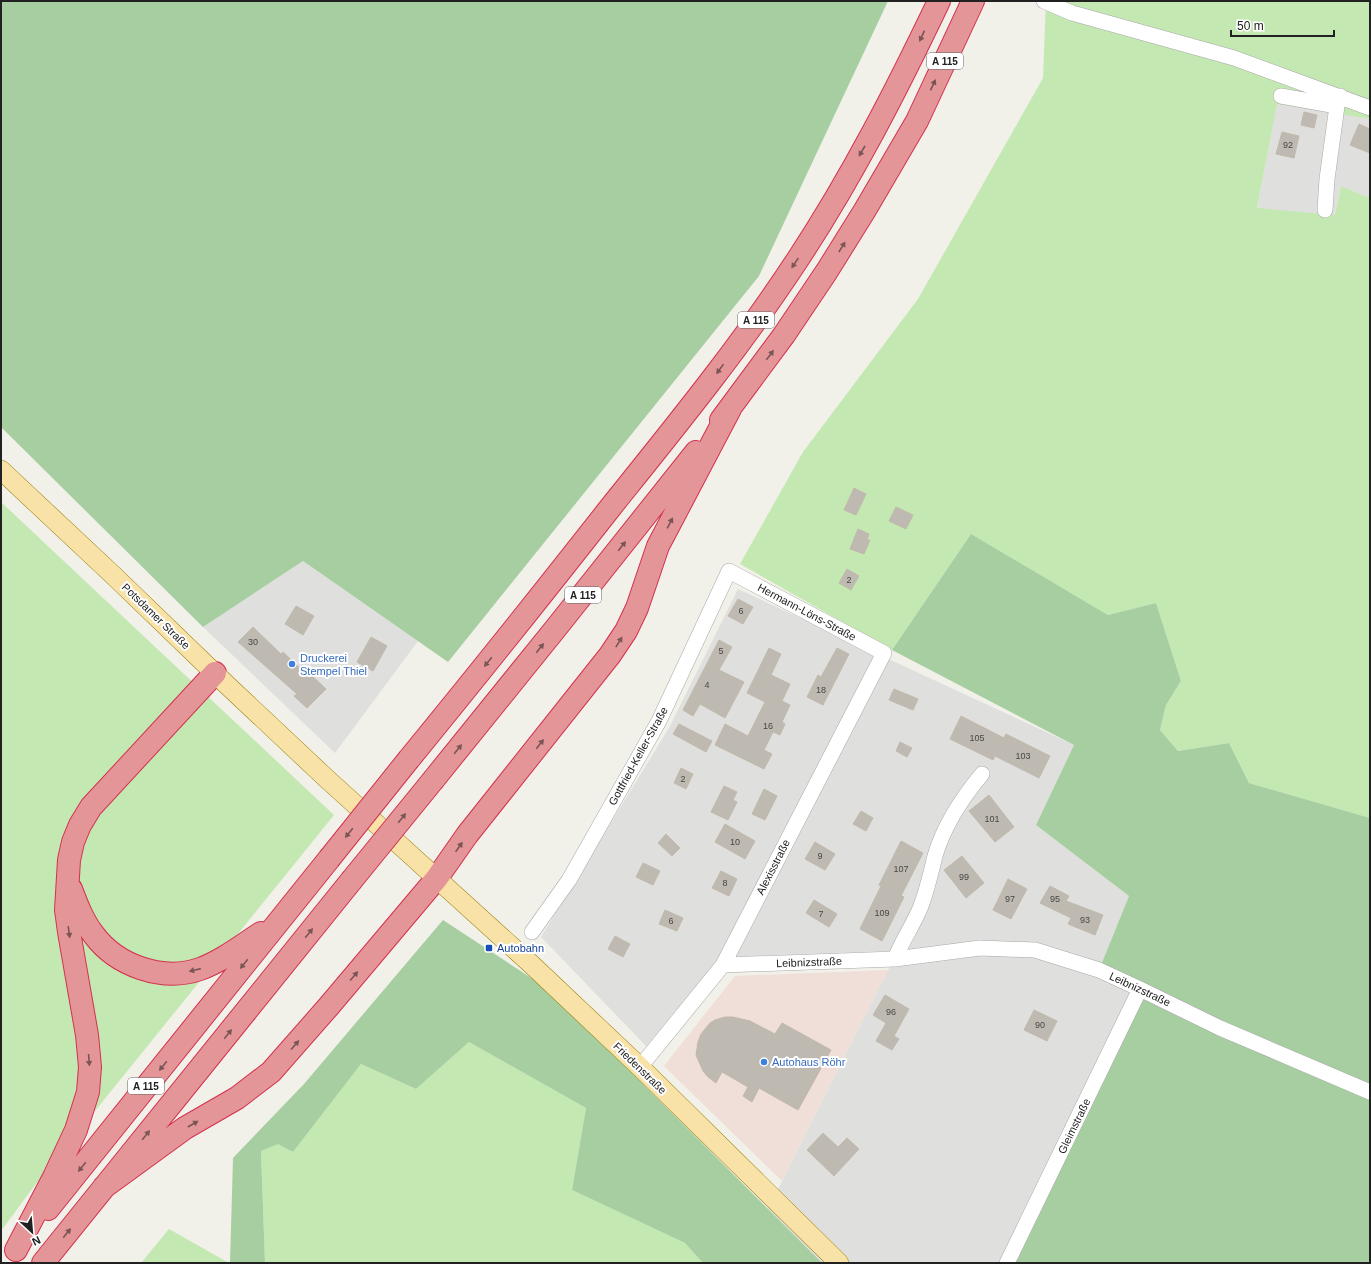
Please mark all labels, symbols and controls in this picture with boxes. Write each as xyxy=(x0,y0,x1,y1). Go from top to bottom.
scale bar xyxy=(1231,12,1334,38)
text: 50 m xyxy=(1237,19,1264,33)
one-way arrow xyxy=(919,31,925,42)
road number: A 115 xyxy=(927,53,963,69)
one-way arrow xyxy=(930,80,936,91)
house number: 92 xyxy=(1283,140,1293,150)
one-way arrow xyxy=(858,146,865,157)
one-way arrow xyxy=(838,242,846,252)
one-way arrow xyxy=(791,258,799,268)
road number: A 115 xyxy=(738,312,774,328)
one-way arrow xyxy=(766,350,774,360)
one-way arrow xyxy=(716,364,724,375)
one-way arrow xyxy=(667,517,673,528)
one-way arrow xyxy=(617,541,626,552)
house number: 2 xyxy=(846,575,852,585)
street label: Potsdamer Straße xyxy=(120,581,192,651)
street label: Hermann-Löns-Straße xyxy=(756,581,858,643)
road number: A 115 xyxy=(565,587,601,603)
house number: 6 xyxy=(738,606,744,616)
one-way arrow xyxy=(615,636,623,647)
house number: 30 xyxy=(248,637,258,647)
one-way arrow xyxy=(536,642,545,653)
house number: 5 xyxy=(718,646,724,656)
place label: Druckerei Stempel Thiel xyxy=(300,652,367,677)
one-way arrow xyxy=(484,656,493,667)
marker: Druckerei Stempel Thiel xyxy=(287,659,297,669)
house number: 4 xyxy=(704,680,710,690)
house number: 18 xyxy=(816,685,826,695)
street label: Gottfried-Keller-Straße xyxy=(606,705,670,807)
house number: 16 xyxy=(763,721,773,731)
house number: 105 xyxy=(969,733,985,743)
one-way arrow xyxy=(535,739,544,750)
one-way arrow xyxy=(454,743,463,754)
house number: 103 xyxy=(1015,751,1031,761)
house number: 2 xyxy=(680,774,686,784)
one-way arrow xyxy=(398,813,406,824)
house number: 101 xyxy=(984,814,1000,824)
one-way arrow xyxy=(345,828,354,839)
house number: 10 xyxy=(730,837,740,847)
street label: Alexisstraße xyxy=(754,837,792,897)
one-way arrow xyxy=(455,841,464,852)
house number: 9 xyxy=(817,851,823,861)
house number: 107 xyxy=(893,864,909,874)
house number: 99 xyxy=(959,872,969,882)
house number: 8 xyxy=(722,878,728,888)
house number: 97 xyxy=(1005,894,1015,904)
house number: 95 xyxy=(1050,894,1060,904)
house number: 109 xyxy=(874,908,890,918)
house number: 7 xyxy=(818,909,824,919)
house number: 93 xyxy=(1080,915,1090,925)
house number: 6 xyxy=(668,916,674,926)
one-way arrow xyxy=(66,925,72,938)
one-way arrow xyxy=(305,927,314,938)
place label: Autobahn xyxy=(497,942,544,954)
marker: Autobahn xyxy=(484,943,494,953)
street label: Leibnizstraße xyxy=(776,955,842,969)
one-way arrow xyxy=(240,959,248,970)
one-way arrow xyxy=(189,967,201,973)
street label: Leibnizstraße xyxy=(1108,970,1172,1008)
one-way arrow xyxy=(350,971,359,981)
house number: 96 xyxy=(886,1007,896,1017)
house number: 90 xyxy=(1035,1020,1045,1030)
one-way arrow xyxy=(223,1028,232,1039)
one-way arrow xyxy=(290,1040,299,1050)
street label: Friedenstraße xyxy=(611,1040,669,1096)
one-way arrow xyxy=(85,1054,92,1066)
place label: Autohaus Röhr xyxy=(772,1056,846,1068)
marker: Autohaus Röhr xyxy=(759,1057,769,1067)
one-way arrow xyxy=(158,1060,167,1071)
road number: A 115 xyxy=(128,1078,164,1094)
street label: Gleimstraße xyxy=(1055,1096,1093,1156)
one-way arrow xyxy=(187,1120,198,1127)
one-way arrow xyxy=(142,1129,150,1140)
one-way arrow xyxy=(77,1162,86,1173)
north arrow xyxy=(12,1212,52,1252)
one-way arrow xyxy=(63,1227,72,1238)
text: N xyxy=(30,1234,43,1248)

